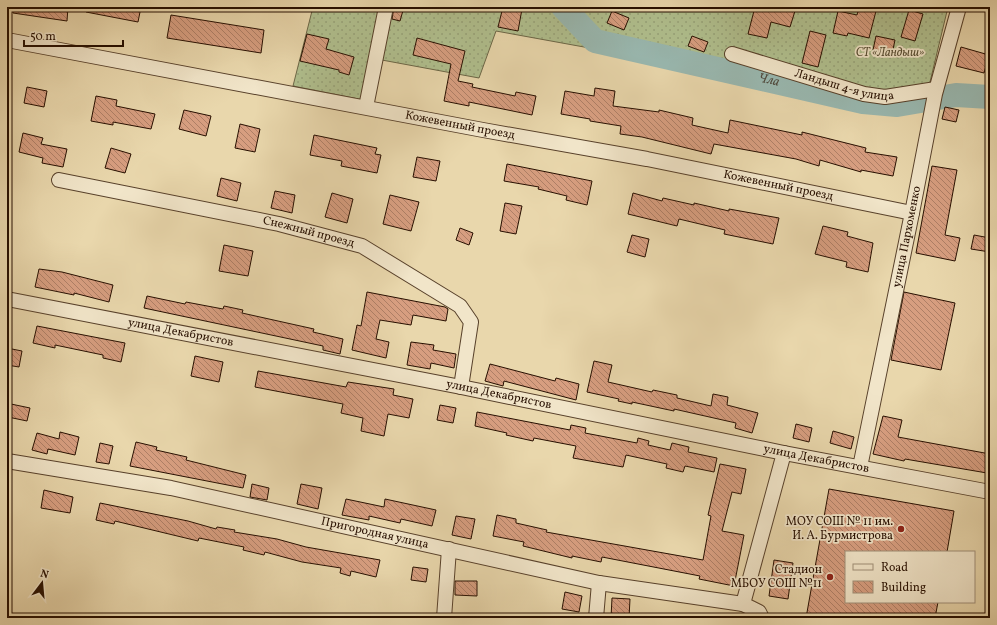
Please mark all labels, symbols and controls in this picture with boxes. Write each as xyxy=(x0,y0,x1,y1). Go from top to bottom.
scale bar xyxy=(24,22,123,48)
text: 50 m xyxy=(30,29,56,45)
park label: СТ «Ландыш» xyxy=(856,45,924,61)
street label: Ландыш 4-я улица xyxy=(793,65,895,105)
water label: Чла xyxy=(757,69,781,92)
street label: Кожевенный проезд xyxy=(404,107,516,144)
street label: Кожевенный проезд xyxy=(722,167,835,205)
street label: улица Пархоменко xyxy=(889,185,925,289)
street label: Снежный проезд xyxy=(261,213,356,252)
street label: улица Декабристов xyxy=(127,315,235,351)
street label: улица Декабристов xyxy=(445,376,553,413)
street label: улица Декабристов xyxy=(762,441,870,477)
street label: Пригородная улица xyxy=(320,514,430,553)
place label: МОУ СОШ № 11 им. И. А. Бурмистрова xyxy=(786,514,893,544)
marker: МОУ СОШ № 11 им. И. А. Бурмистрова xyxy=(896,524,906,534)
legend xyxy=(845,551,975,603)
text: Road xyxy=(881,560,908,576)
place label: Стадион МБОУ СОШ №11 xyxy=(731,562,822,592)
north arrow xyxy=(22,563,62,603)
text: N xyxy=(38,567,50,583)
marker: Стадион МБОУ СОШ №11 xyxy=(825,572,835,582)
text: Building xyxy=(881,580,926,596)

